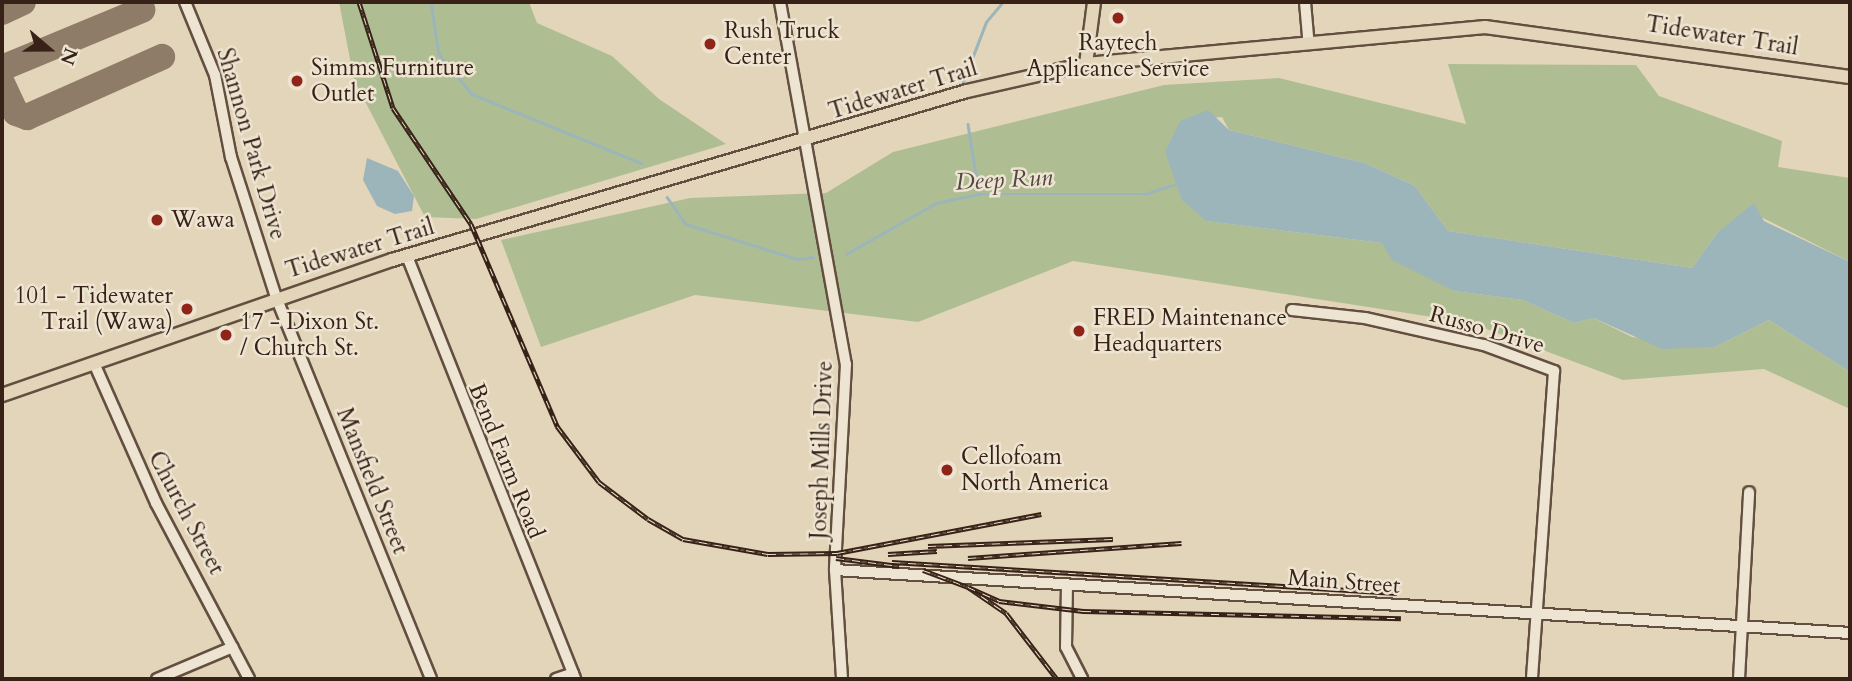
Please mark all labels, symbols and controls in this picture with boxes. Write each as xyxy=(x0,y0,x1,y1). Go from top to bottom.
marker: Raytech Applicance Service xyxy=(1110,10,1126,26)
street label: Tidewater Trail xyxy=(1644,10,1800,62)
north arrow xyxy=(14,14,84,84)
place label: Rush Truck Center xyxy=(724,17,840,71)
place label: Raytech Applicance Service xyxy=(1026,29,1210,83)
marker: Rush Truck Center xyxy=(702,36,718,52)
text: N xyxy=(54,44,84,68)
street label: Shannon Park Drive xyxy=(210,45,292,243)
place label: Simms Furniture Outlet xyxy=(311,54,474,108)
street label: Tidewater Trail xyxy=(825,54,981,126)
marker: Simms Furniture Outlet xyxy=(289,73,305,89)
water label: Deep Run xyxy=(955,163,1053,197)
place label: Wawa xyxy=(171,206,235,234)
marker: Wawa xyxy=(149,212,165,228)
street label: Tidewater Trail xyxy=(282,213,438,285)
place label: 101 - Tidewater Trail (Wawa) xyxy=(15,282,173,336)
street label: Russo Drive xyxy=(1426,300,1548,360)
marker: 101 - Tidewater Trail (Wawa) xyxy=(179,301,195,317)
place label: FRED Maintenance Headquarters xyxy=(1093,304,1287,358)
place label: 17 - Dixon St. / Church St. xyxy=(240,308,379,362)
marker: FRED Maintenance Headquarters xyxy=(1071,323,1087,339)
marker: 17 - Dixon St. / Church St. xyxy=(218,327,234,343)
street label: Joseph Mills Drive xyxy=(805,360,839,540)
street label: Bend Farm Road xyxy=(462,379,550,543)
street label: Mansfield Street xyxy=(330,404,414,558)
place label: Cellofoam North America xyxy=(961,443,1109,497)
street label: Church Street xyxy=(142,447,230,579)
marker: Cellofoam North America xyxy=(939,462,955,478)
street label: Main Street xyxy=(1287,564,1401,600)

